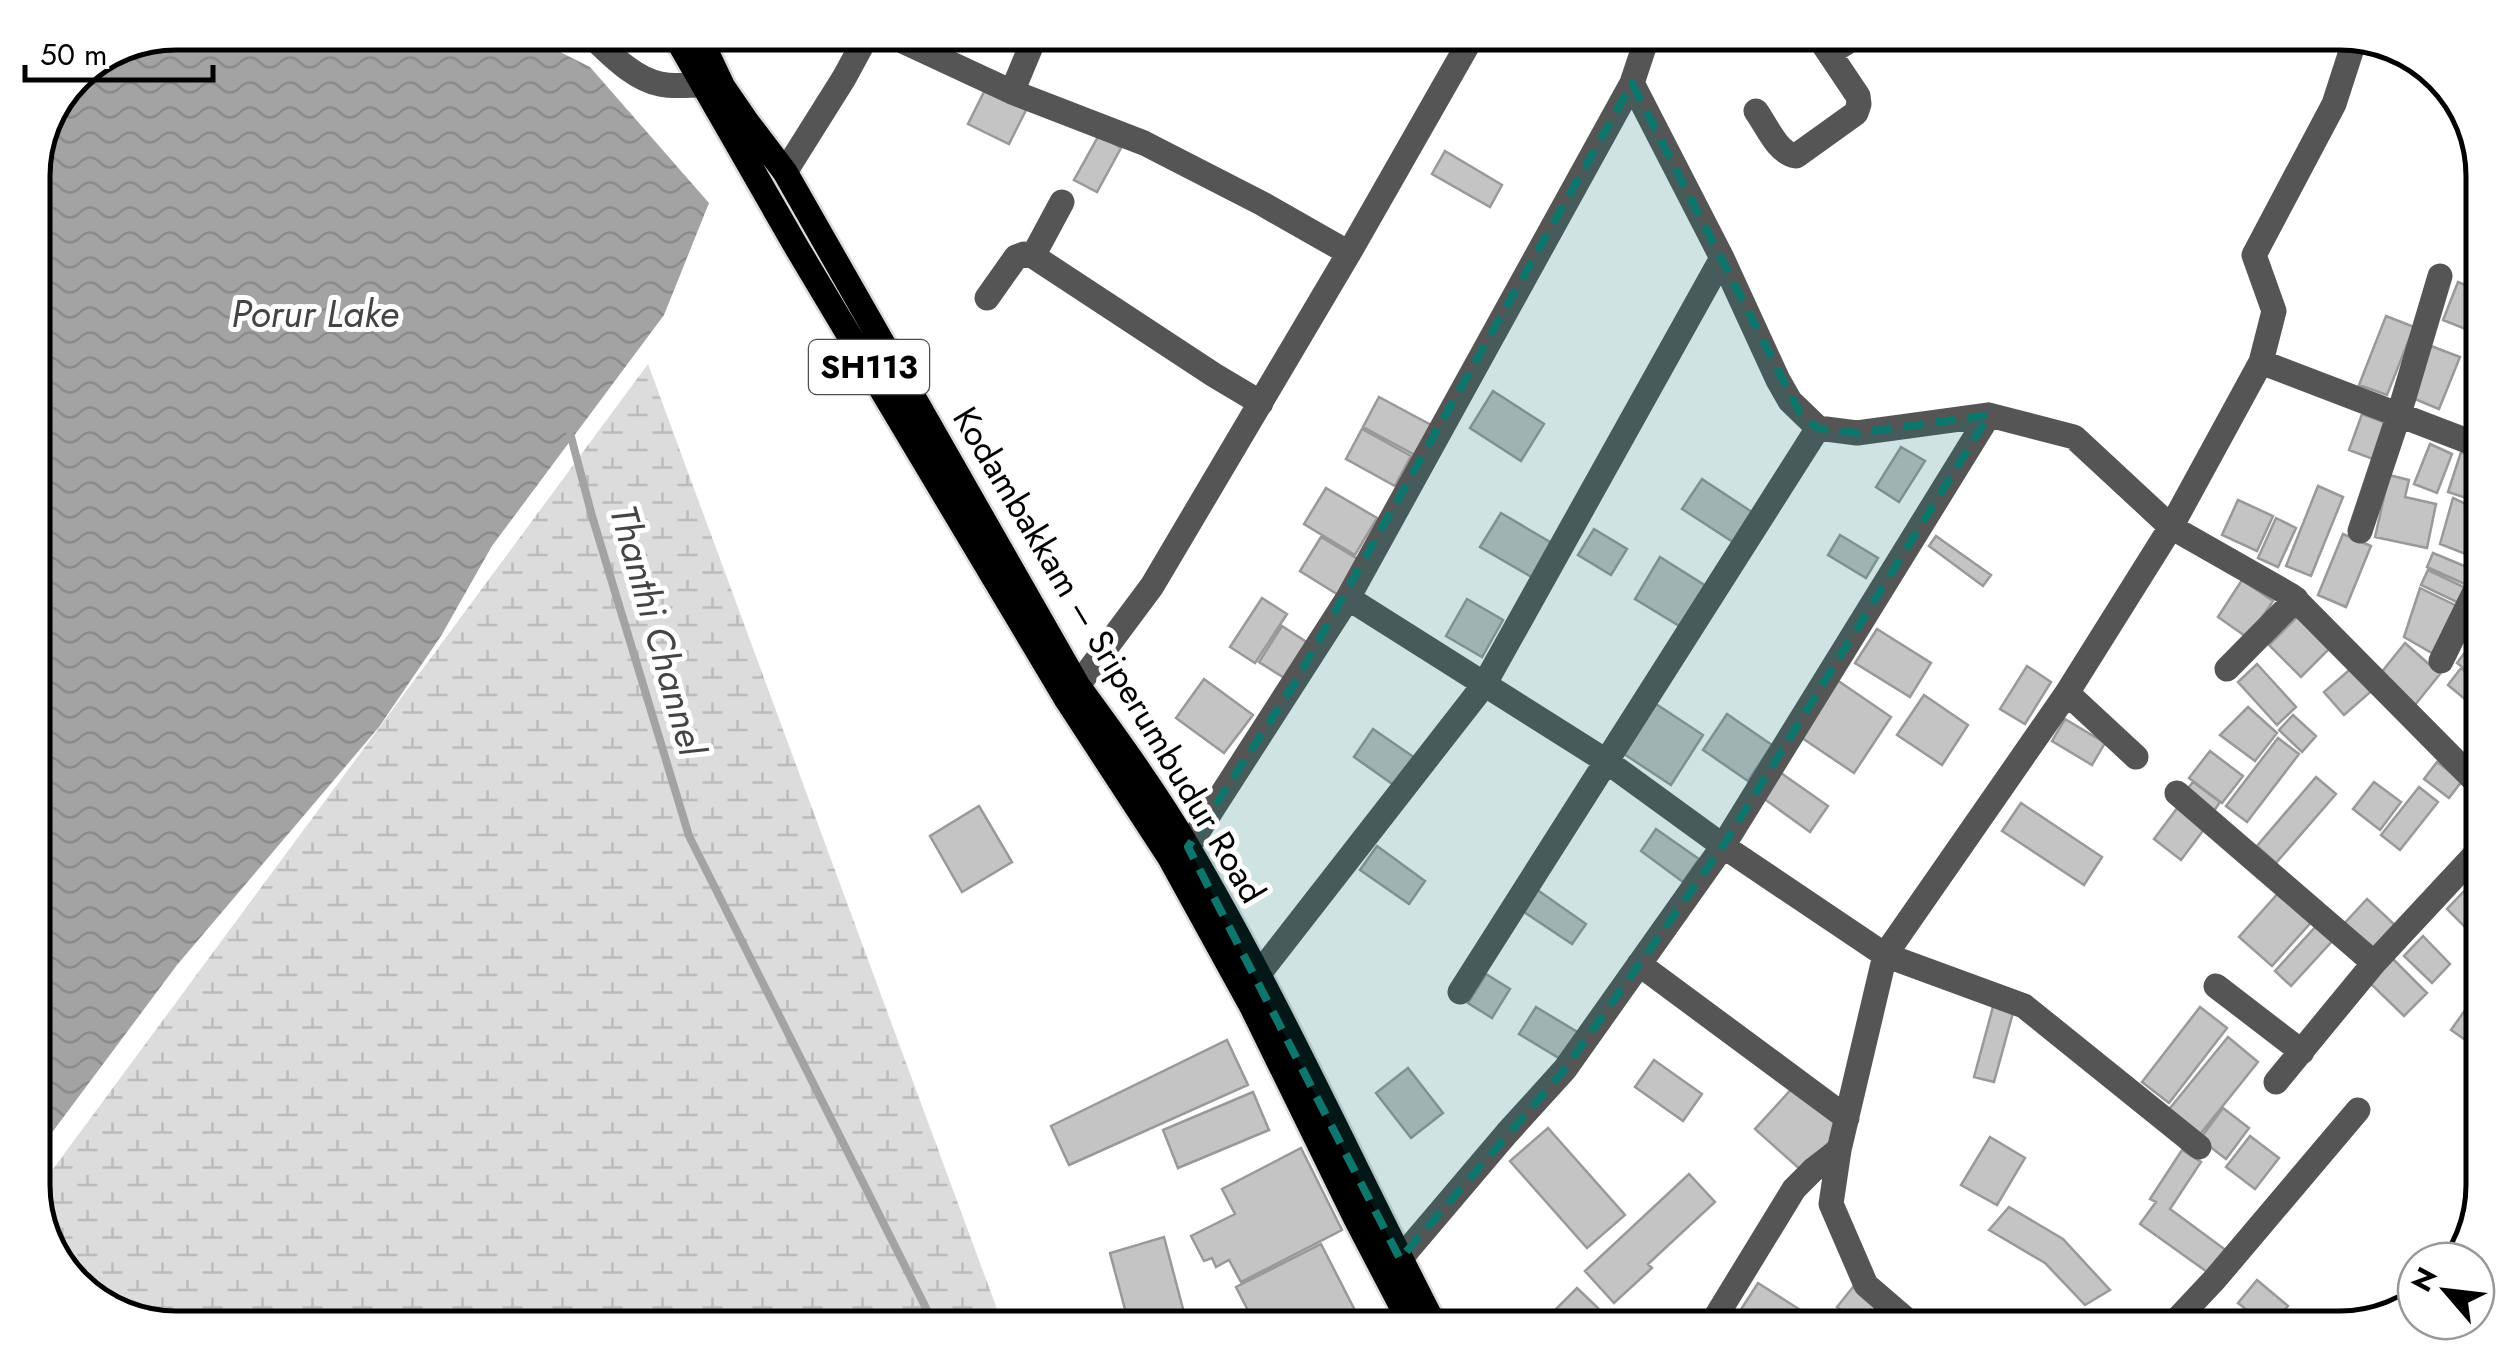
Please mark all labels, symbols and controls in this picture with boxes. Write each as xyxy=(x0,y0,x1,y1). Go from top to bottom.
scale bar xyxy=(25,20,212,82)
text: 50 m xyxy=(40,33,107,76)
water label: Porur Lake xyxy=(231,286,399,341)
road number: SH113 xyxy=(809,340,929,394)
street label: Kodambakkam – Sriperumbudur Road xyxy=(940,397,1278,913)
water label: Thanthi Channel xyxy=(596,498,720,763)
north arrow xyxy=(2396,1241,2496,1341)
text: N xyxy=(2401,1260,2448,1299)

